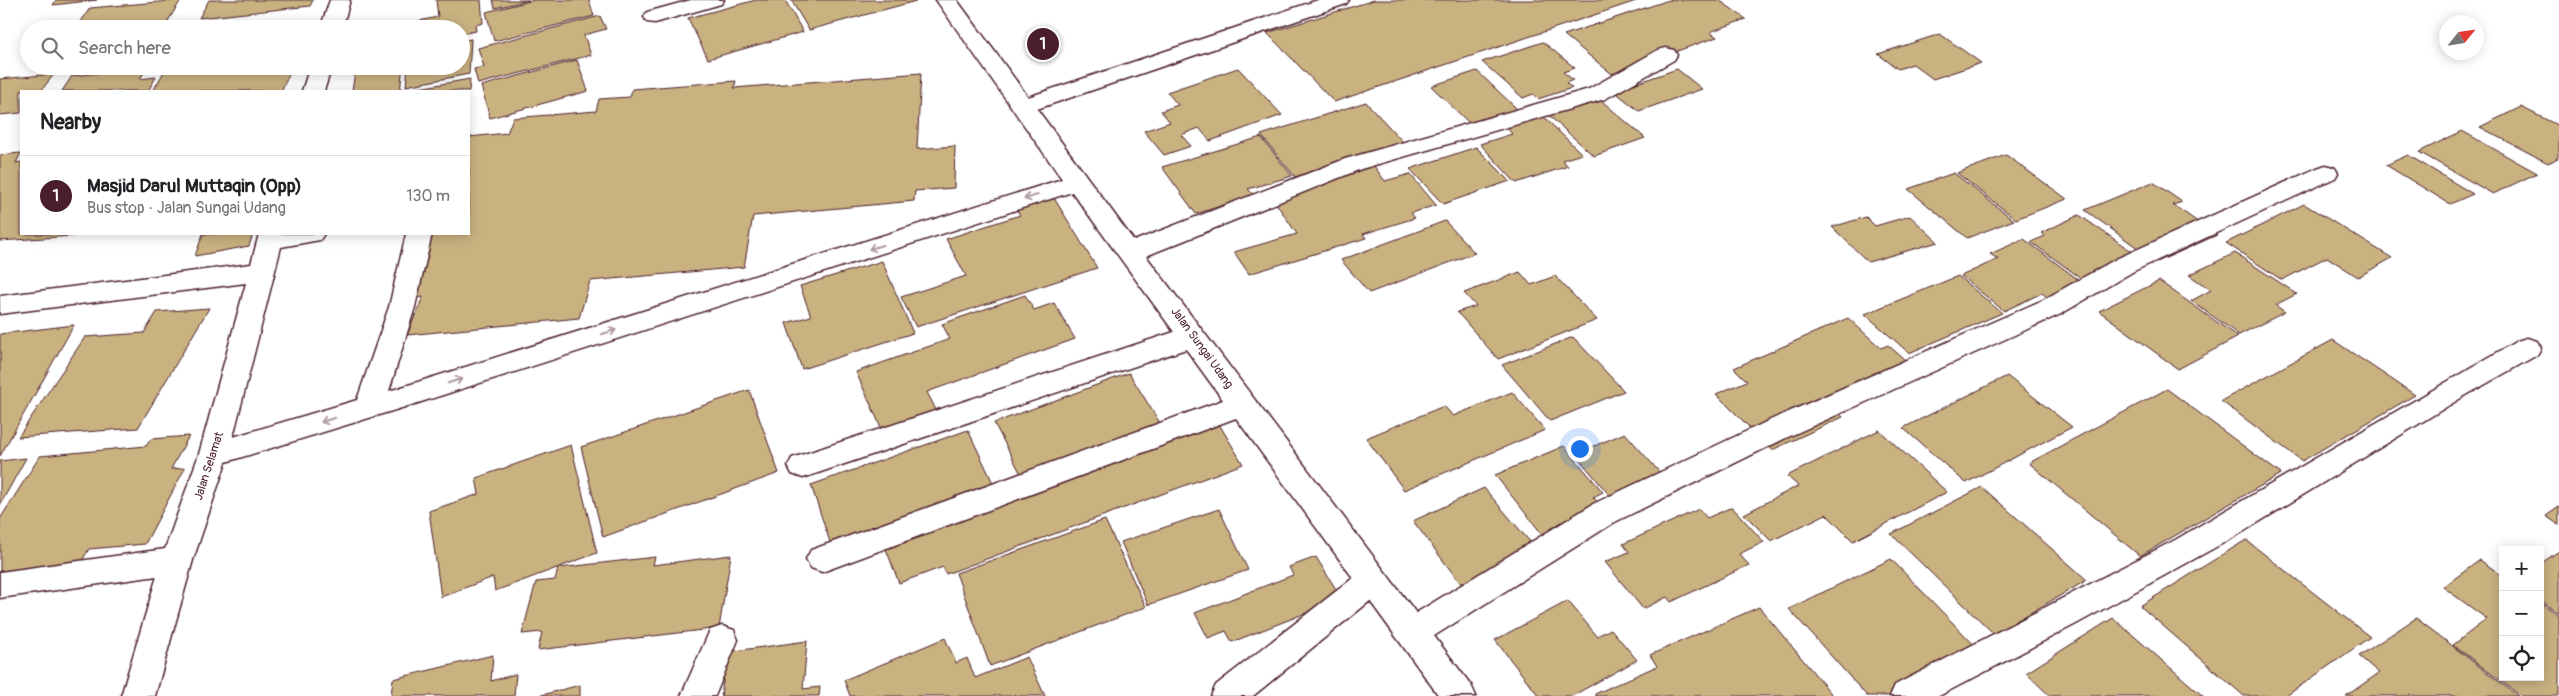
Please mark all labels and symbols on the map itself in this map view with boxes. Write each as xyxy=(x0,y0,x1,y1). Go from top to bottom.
north arrow xyxy=(2439,15,2484,60)
pin: 1 xyxy=(1027,25,1059,63)
one-way arrow xyxy=(1023,193,1039,203)
one-way arrow xyxy=(868,242,884,252)
street label: Jalan Sungai Udang xyxy=(1167,304,1237,392)
one-way arrow xyxy=(601,326,617,336)
one-way arrow xyxy=(446,376,462,386)
one-way arrow xyxy=(320,416,336,426)
street label: Jalan Selamat xyxy=(191,430,227,502)
your location xyxy=(1567,436,1593,462)

